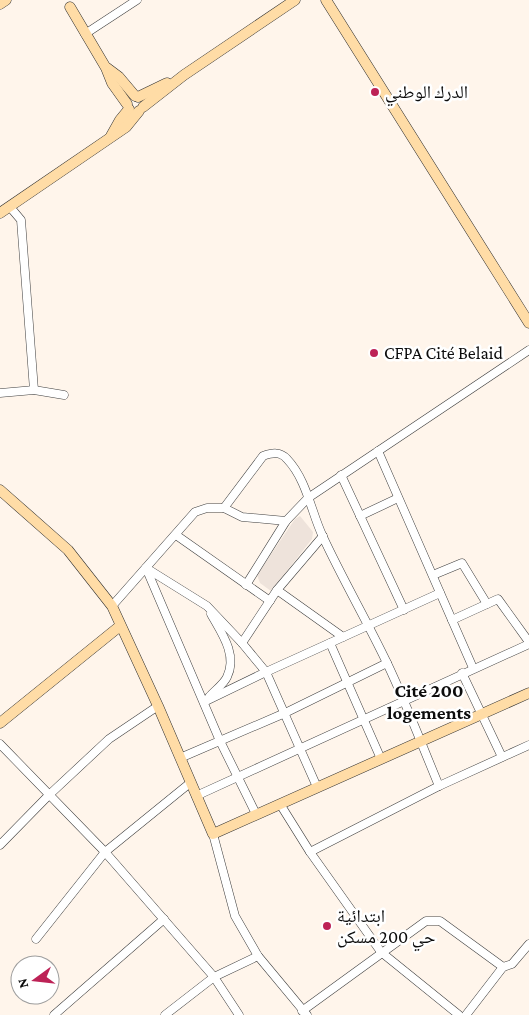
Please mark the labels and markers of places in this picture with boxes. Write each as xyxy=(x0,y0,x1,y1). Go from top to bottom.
place label: الدرك الوطني xyxy=(385,82,468,107)
marker: الدرك الوطني xyxy=(369,86,381,98)
place label: CFPA Cité Belaid xyxy=(384,343,504,363)
marker: CFPA Cité Belaid xyxy=(368,347,380,359)
place label: ابتدائية حي 200 مسكن xyxy=(337,906,435,952)
marker: ابتدائية حي 200 مسكن xyxy=(321,920,333,932)

